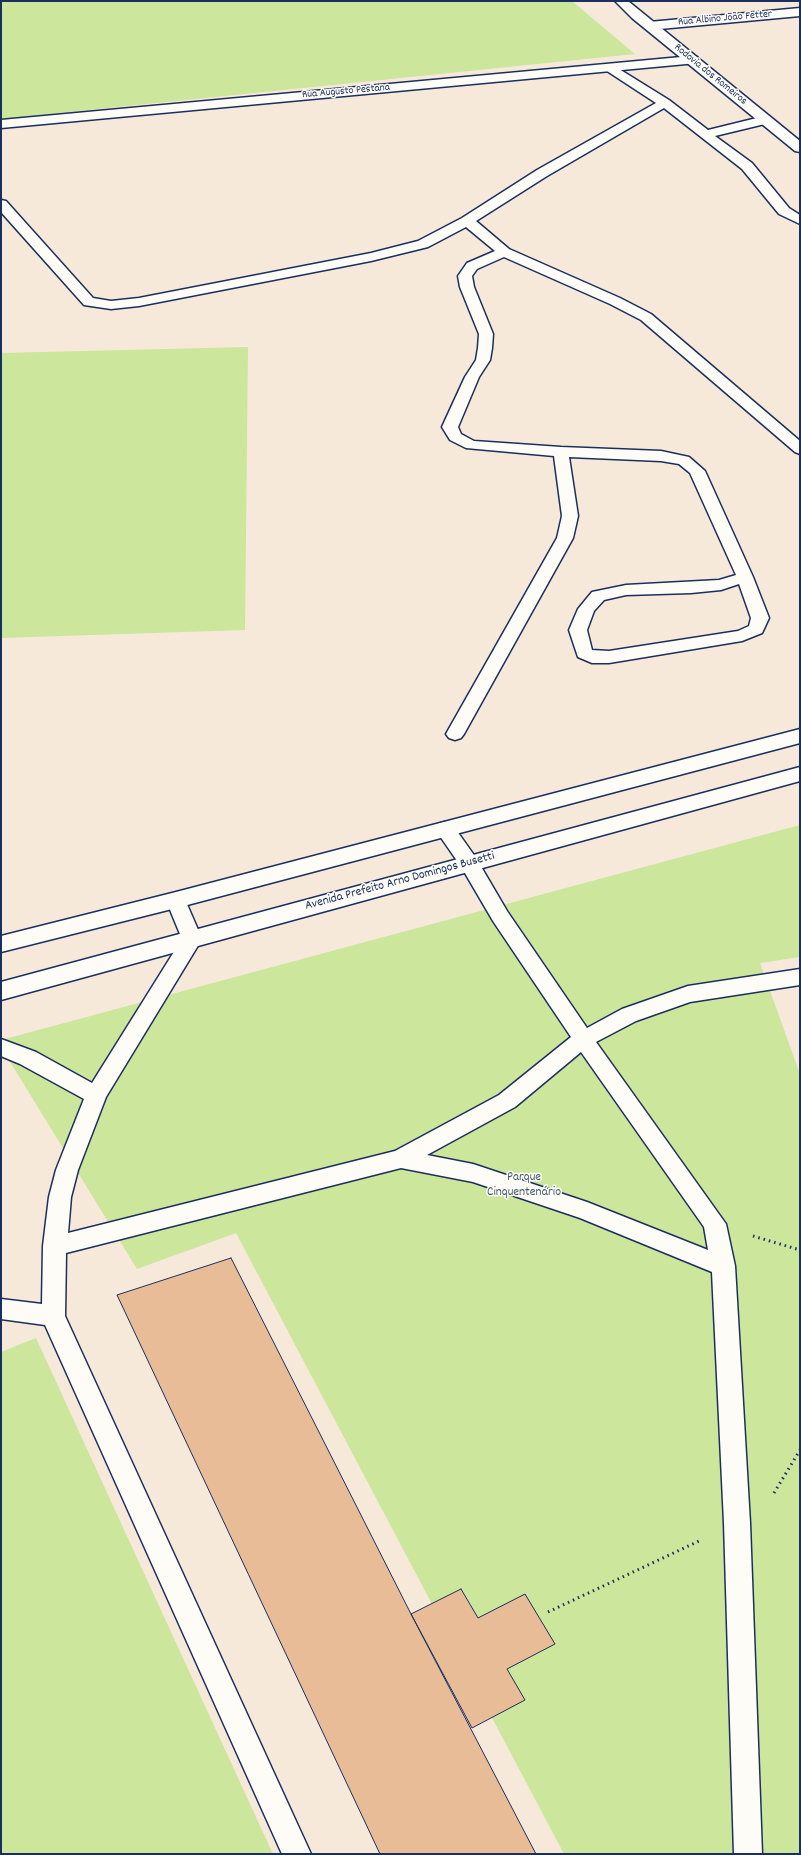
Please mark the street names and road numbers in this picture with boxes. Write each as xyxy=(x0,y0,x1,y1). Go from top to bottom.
street label: Rua Albino João Fetter xyxy=(677,8,773,30)
street label: Rodovia dos Romeiros xyxy=(671,42,749,108)
street label: Rua Augusto Pestana xyxy=(302,82,390,102)
street label: Avenida Prefeito Arno Domingos Busetti xyxy=(303,849,497,915)

